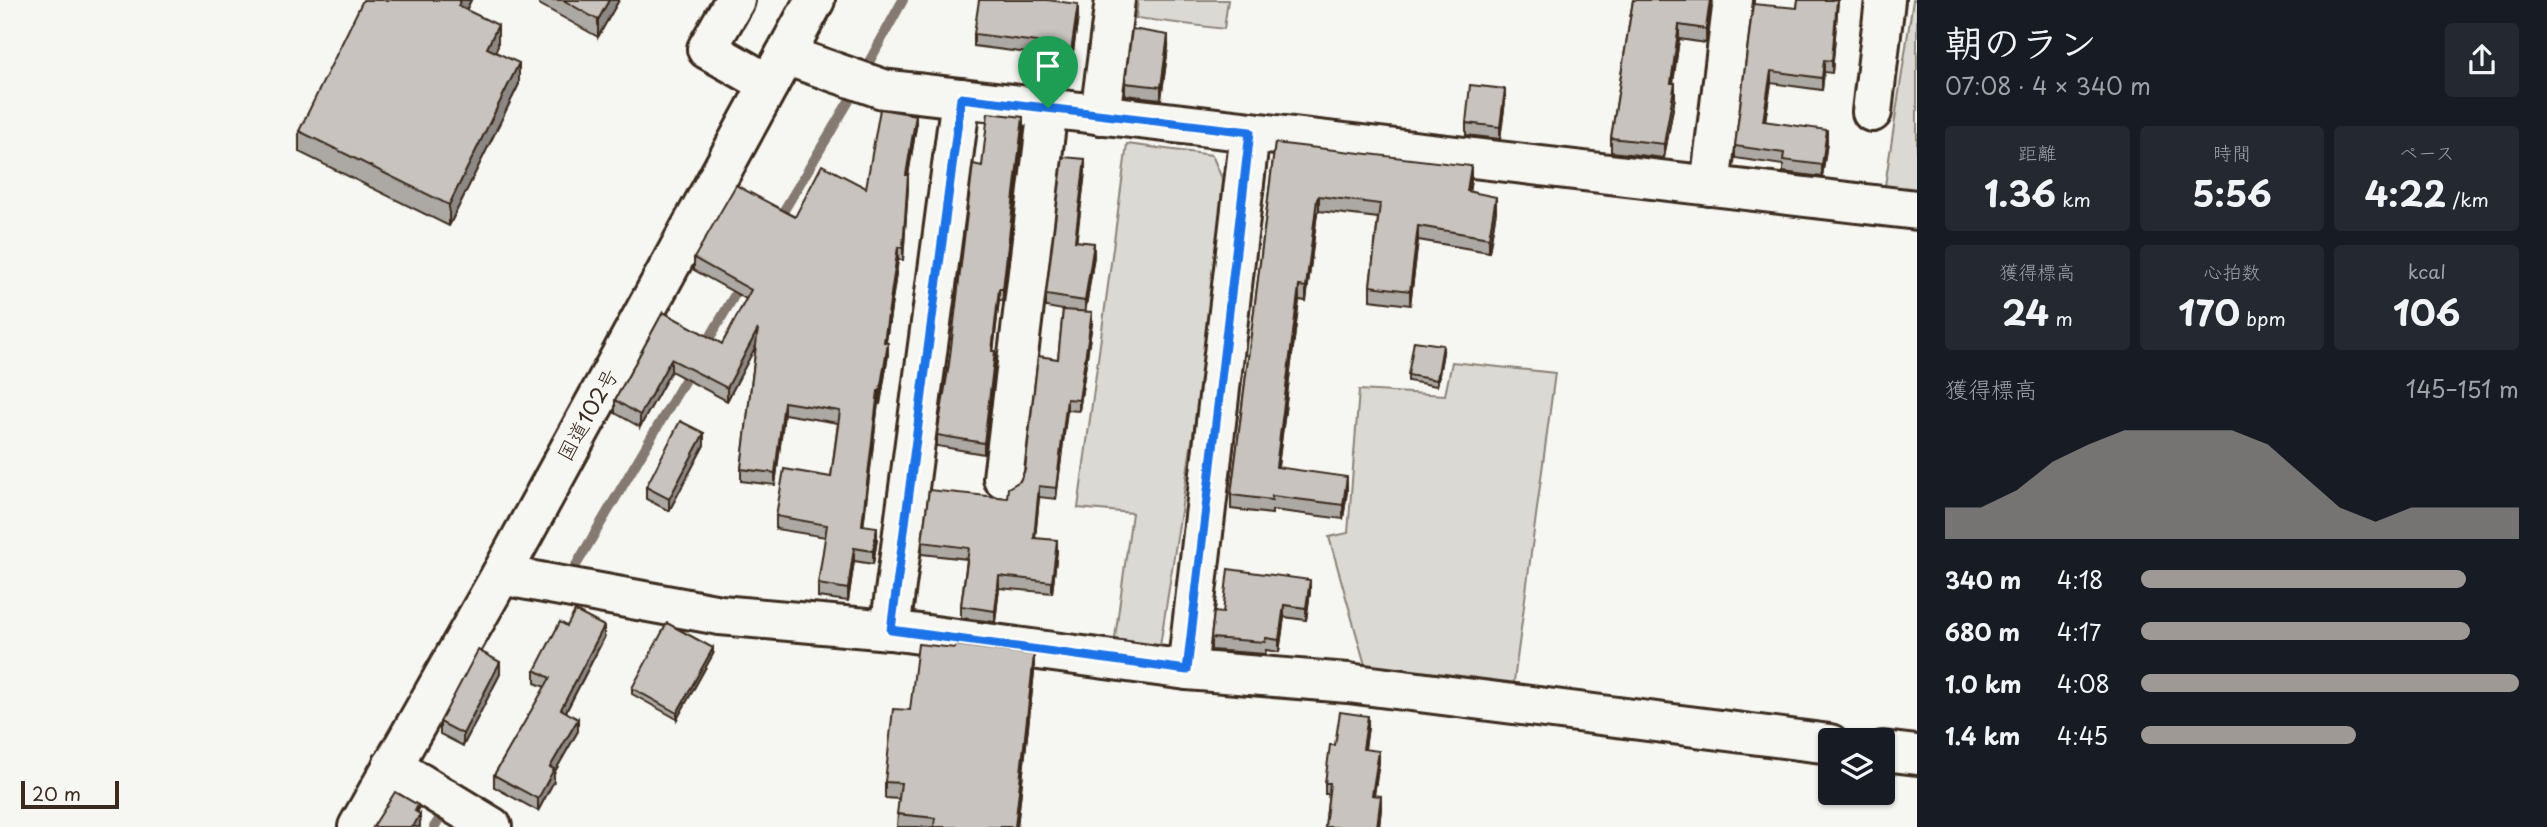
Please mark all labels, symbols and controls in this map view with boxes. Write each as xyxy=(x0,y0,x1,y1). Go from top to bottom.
text: 朝のラン xyxy=(1945,13,2097,70)
button: share xyxy=(2445,23,2519,97)
pin xyxy=(1018,36,1078,108)
icon: arrive xyxy=(1029,47,1067,85)
text: 07:08 · 4 × 340 m xyxy=(1945,68,2151,103)
text: 距離 xyxy=(2018,138,2056,166)
text: 時間 xyxy=(2213,138,2251,166)
text: ペース xyxy=(2399,138,2455,166)
text: 1.36 xyxy=(1984,166,2056,219)
text: 5:56 xyxy=(2192,166,2272,219)
text: 4:22 xyxy=(2365,166,2446,219)
text: km xyxy=(2056,185,2091,213)
text: /km xyxy=(2446,185,2489,213)
text: 獲得標高 xyxy=(1999,257,2075,285)
text: 心拍数 xyxy=(2203,257,2261,285)
text: kcal xyxy=(2408,257,2446,285)
text: 24 xyxy=(2002,285,2049,338)
text: 170 xyxy=(2178,285,2240,338)
text: 106 xyxy=(2393,285,2460,338)
text: m xyxy=(2049,304,2073,332)
text: bpm xyxy=(2240,304,2286,332)
street label: 国道102号 xyxy=(548,362,625,466)
text: 獲得標高 xyxy=(1945,371,2037,406)
text: 145–151 m xyxy=(2406,371,2519,406)
text: 340 m xyxy=(1945,562,2021,597)
text: 4:18 xyxy=(2057,562,2103,597)
text: 680 m xyxy=(1945,614,2020,649)
text: 4:17 xyxy=(2057,614,2101,649)
text: 1.0 km xyxy=(1945,666,2022,701)
text: 4:08 xyxy=(2057,666,2110,701)
text: 1.4 km xyxy=(1945,718,2020,753)
text: 4:45 xyxy=(2057,718,2108,753)
map controls xyxy=(1818,728,1895,805)
button: layers xyxy=(1818,728,1895,805)
scale bar xyxy=(21,778,119,810)
text: 20 m xyxy=(32,779,81,807)

